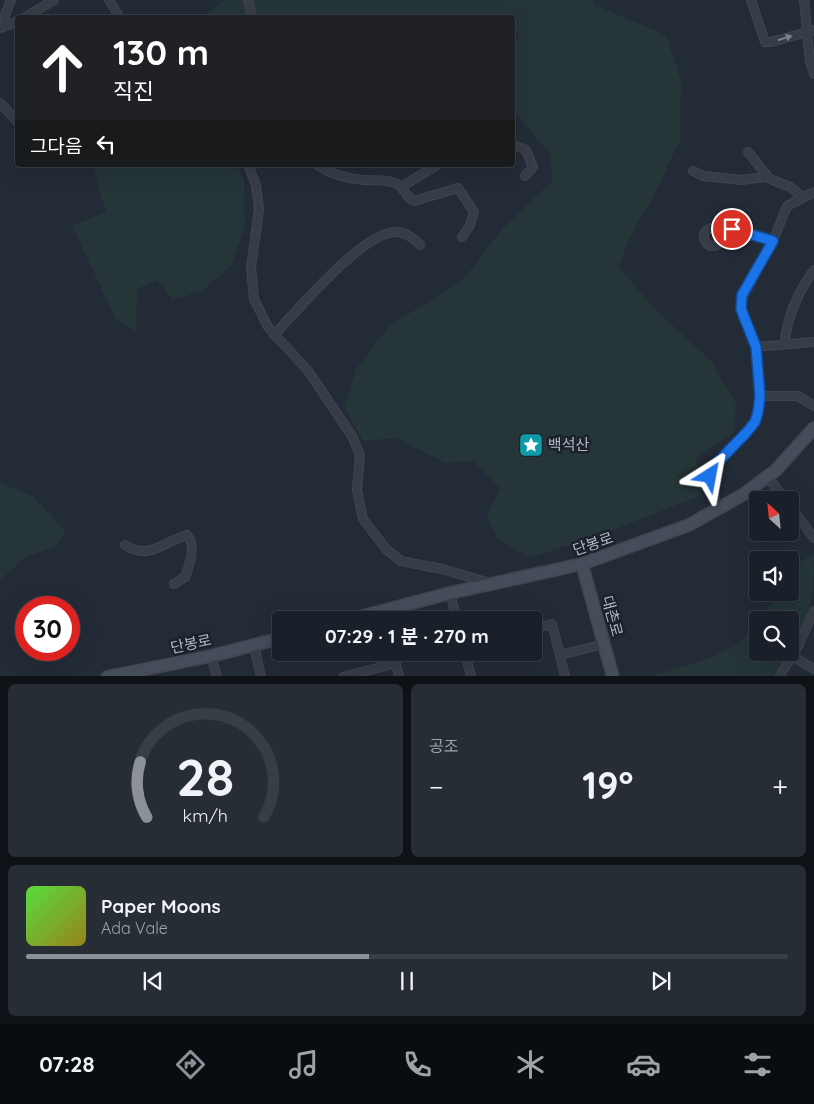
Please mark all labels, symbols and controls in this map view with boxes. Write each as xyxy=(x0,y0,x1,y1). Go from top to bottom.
text: 130 m xyxy=(113,30,209,74)
one-way arrow xyxy=(778,34,793,42)
icon: ahead xyxy=(30,35,95,100)
text: 직진 xyxy=(113,77,153,105)
icon: left xyxy=(92,130,120,158)
text: 그다음 xyxy=(30,134,82,158)
pin xyxy=(711,208,753,250)
icon: arrive xyxy=(718,215,746,243)
place icon: 백석산 xyxy=(518,432,544,458)
place label: 백석산 xyxy=(548,435,590,454)
position arrow xyxy=(683,449,735,501)
north arrow xyxy=(749,491,799,541)
map controls xyxy=(749,491,799,661)
street label: 단봉로 xyxy=(570,528,616,559)
button: sound xyxy=(749,551,799,601)
street label: 대촌로 xyxy=(598,593,627,638)
speed limit sign: 30 xyxy=(15,596,80,661)
button: search xyxy=(749,611,799,661)
text: 07:29 · 1 분 · 270 m xyxy=(325,624,489,648)
street label: 단봉로 xyxy=(169,630,213,657)
text: 공조 xyxy=(429,736,458,756)
text: 28 xyxy=(176,744,235,809)
text: 19° xyxy=(582,761,634,809)
text: − xyxy=(429,769,444,804)
text: + xyxy=(772,769,788,804)
text: km/h xyxy=(183,804,228,826)
text: Paper Moons xyxy=(101,894,221,918)
text: Ada Vale xyxy=(101,918,168,938)
icon: previous xyxy=(139,967,167,995)
icon: pause xyxy=(393,967,421,995)
icon: next xyxy=(647,967,675,995)
icon: directions xyxy=(173,1047,208,1082)
icon: music xyxy=(286,1047,321,1082)
icon: phone xyxy=(400,1047,435,1082)
icon: climate xyxy=(513,1047,548,1082)
icon: car xyxy=(626,1047,661,1082)
icon: filters xyxy=(740,1047,775,1082)
text: 07:28 xyxy=(39,1050,94,1078)

